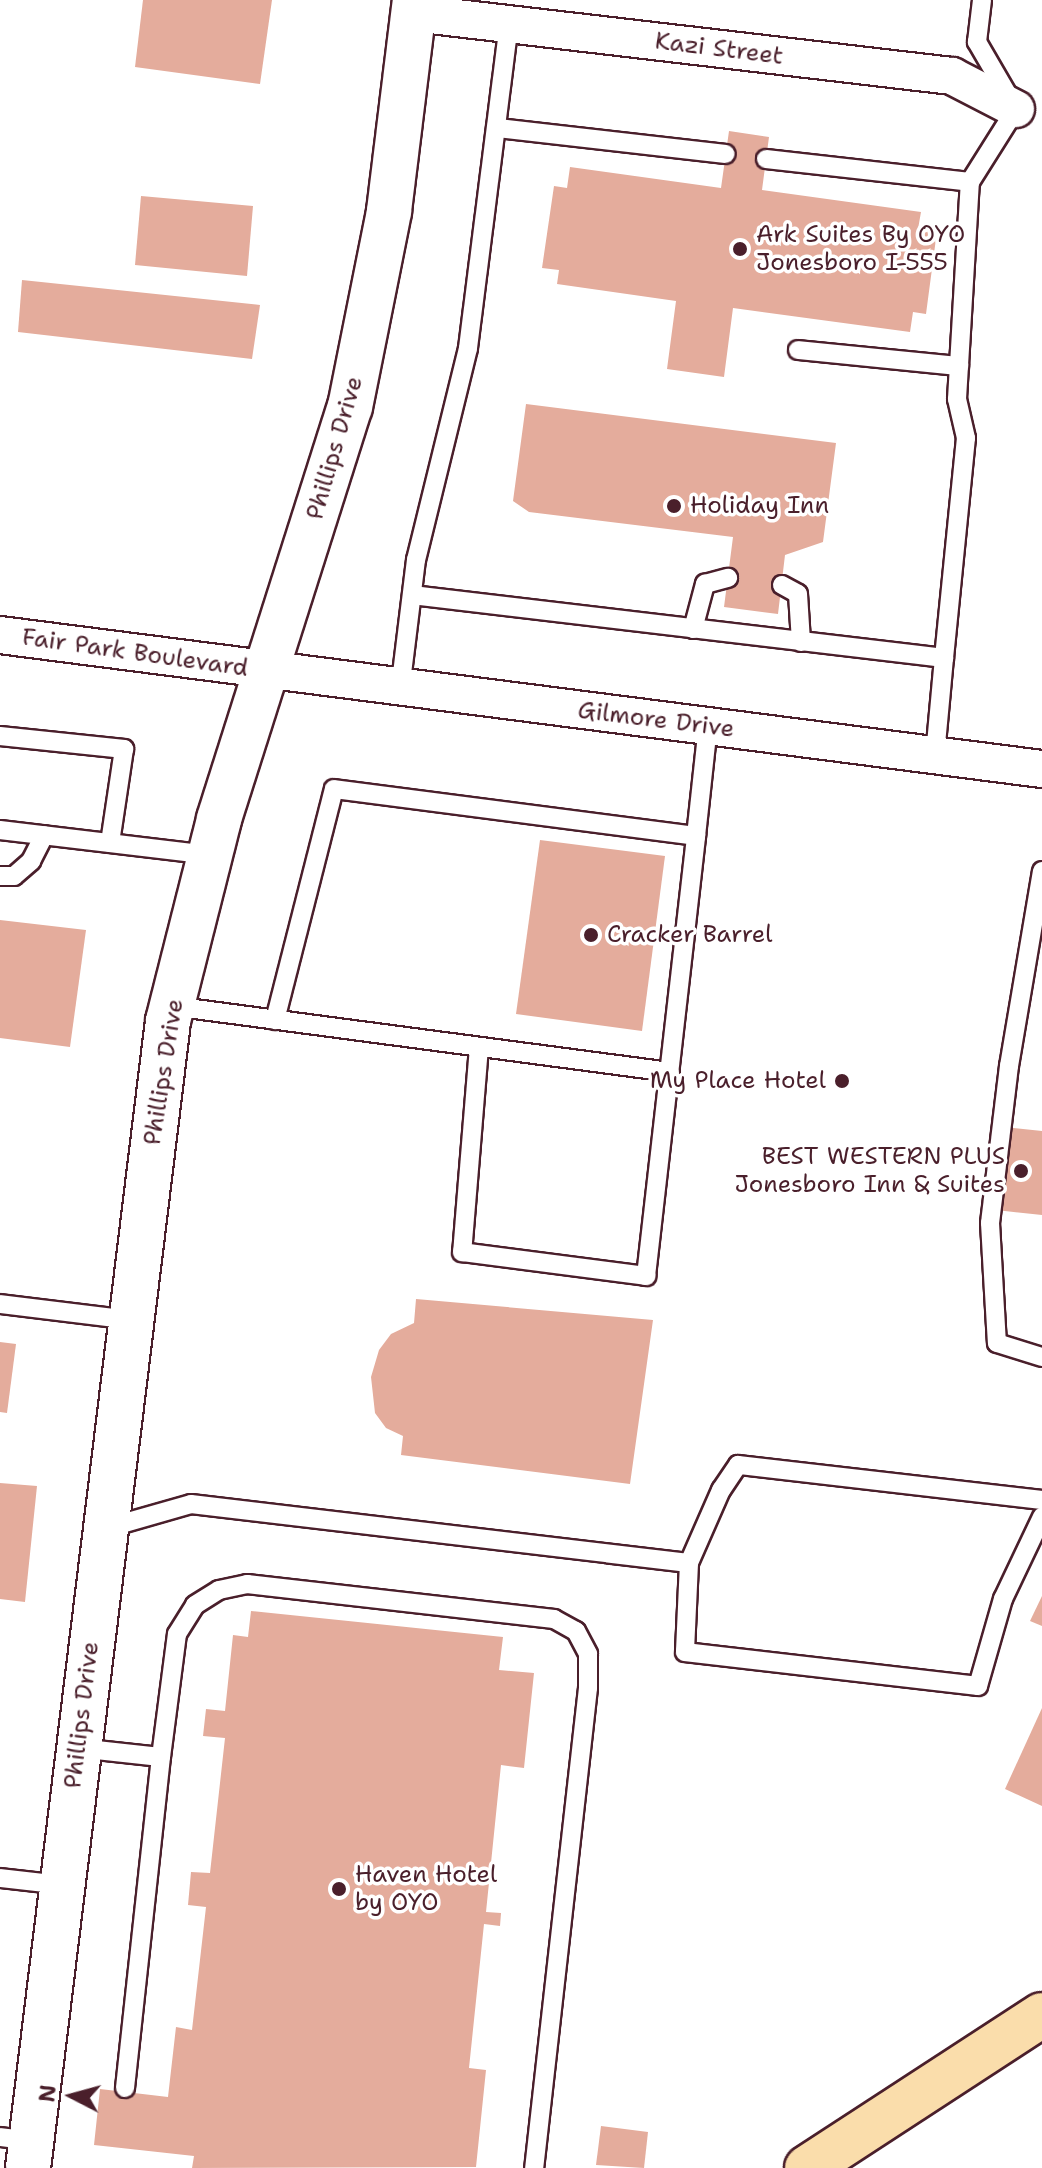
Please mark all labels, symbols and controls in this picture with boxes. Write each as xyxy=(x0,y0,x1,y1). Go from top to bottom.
street label: Kazi Street xyxy=(653,27,785,71)
place label: Ark Suites By OYO Jonesboro I-555 xyxy=(756,221,965,277)
marker: Ark Suites By OYO Jonesboro I-555 xyxy=(731,240,749,258)
street label: Phillips Drive xyxy=(301,373,369,523)
place label: Holiday Inn xyxy=(690,492,829,520)
marker: Holiday Inn xyxy=(665,497,683,515)
street label: Fair Park Boulevard xyxy=(20,623,250,683)
street label: Gilmore Drive xyxy=(576,696,736,744)
place label: Cracker Barrel xyxy=(607,921,772,949)
marker: Cracker Barrel xyxy=(582,926,600,944)
street label: Phillips Drive xyxy=(138,997,190,1147)
place label: My Place Hotel xyxy=(650,1067,826,1095)
marker: My Place Hotel xyxy=(833,1072,851,1090)
place label: BEST WESTERN PLUS Jonesboro Inn & Suites xyxy=(735,1143,1005,1199)
marker: BEST WESTERN PLUS Jonesboro Inn & Suites xyxy=(1012,1162,1030,1180)
street label: Phillips Drive xyxy=(59,1640,105,1790)
place label: Haven Hotel by OYO xyxy=(355,1861,497,1917)
marker: Haven Hotel by OYO xyxy=(330,1880,348,1898)
north arrow xyxy=(32,2056,112,2136)
text: N xyxy=(32,2083,63,2104)

